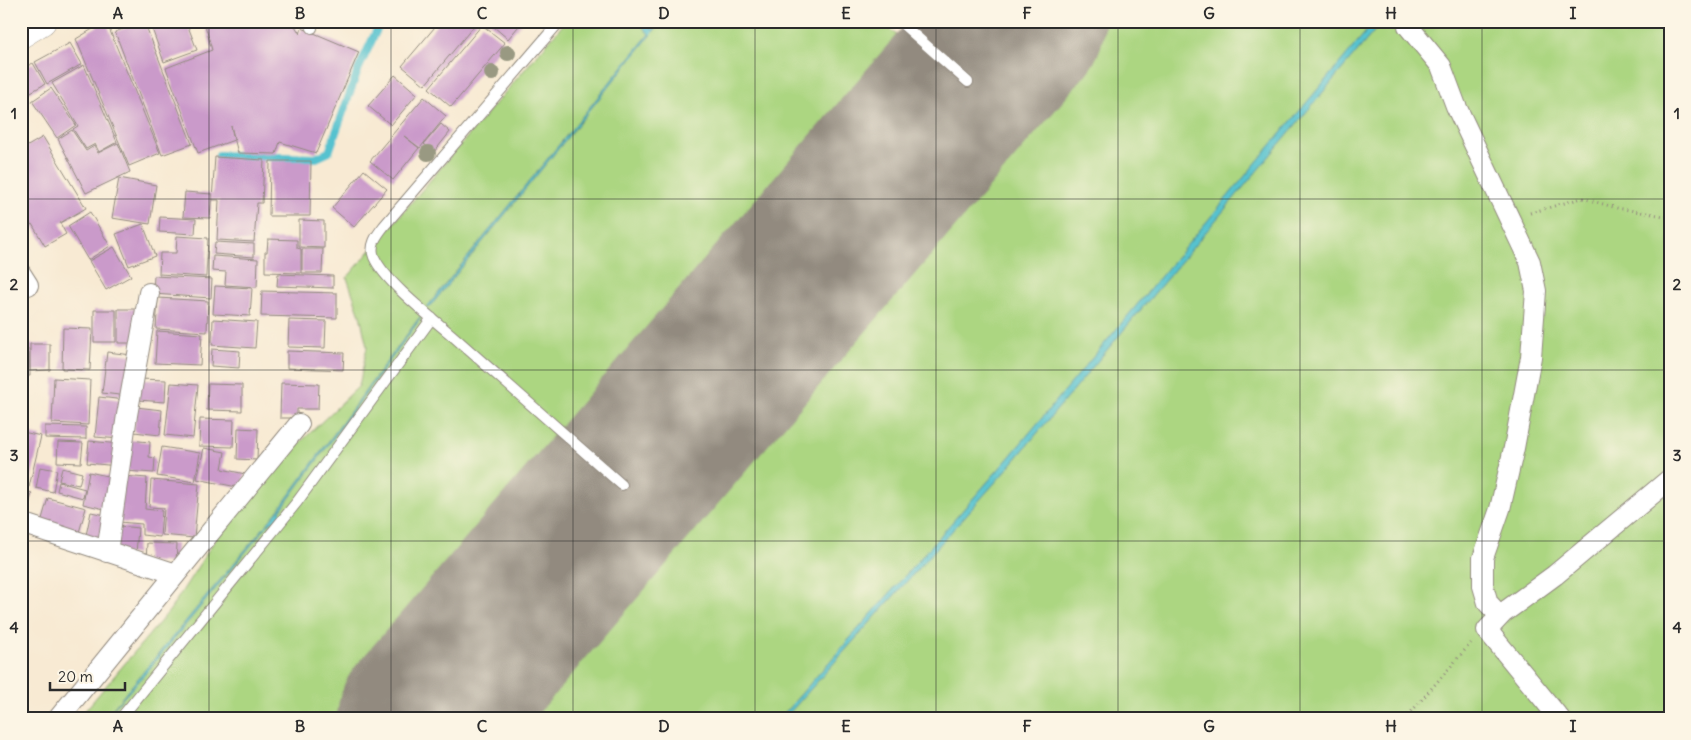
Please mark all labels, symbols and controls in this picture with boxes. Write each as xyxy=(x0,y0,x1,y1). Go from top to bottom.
text: A xyxy=(113,3,123,23)
text: B xyxy=(295,3,306,23)
text: C xyxy=(477,3,488,23)
text: D xyxy=(658,3,670,23)
text: E xyxy=(841,3,851,23)
text: F xyxy=(1022,3,1032,23)
text: G xyxy=(1203,3,1215,23)
text: H xyxy=(1385,3,1397,23)
text: I xyxy=(1570,3,1577,23)
text: 1 xyxy=(11,103,17,123)
text: 1 xyxy=(1674,103,1680,123)
text: 2 xyxy=(10,274,19,294)
text: 2 xyxy=(1673,274,1682,294)
text: 3 xyxy=(9,445,19,465)
text: 3 xyxy=(1672,445,1682,465)
text: 4 xyxy=(9,617,19,637)
text: 4 xyxy=(1672,617,1682,637)
scale bar xyxy=(50,660,125,692)
text: 20 m xyxy=(58,667,93,686)
text: A xyxy=(113,716,123,736)
text: B xyxy=(295,716,306,736)
text: C xyxy=(477,716,488,736)
text: D xyxy=(658,716,670,736)
text: E xyxy=(841,716,851,736)
text: F xyxy=(1022,716,1032,736)
text: G xyxy=(1203,716,1215,736)
text: H xyxy=(1385,716,1397,736)
text: I xyxy=(1570,716,1577,736)

